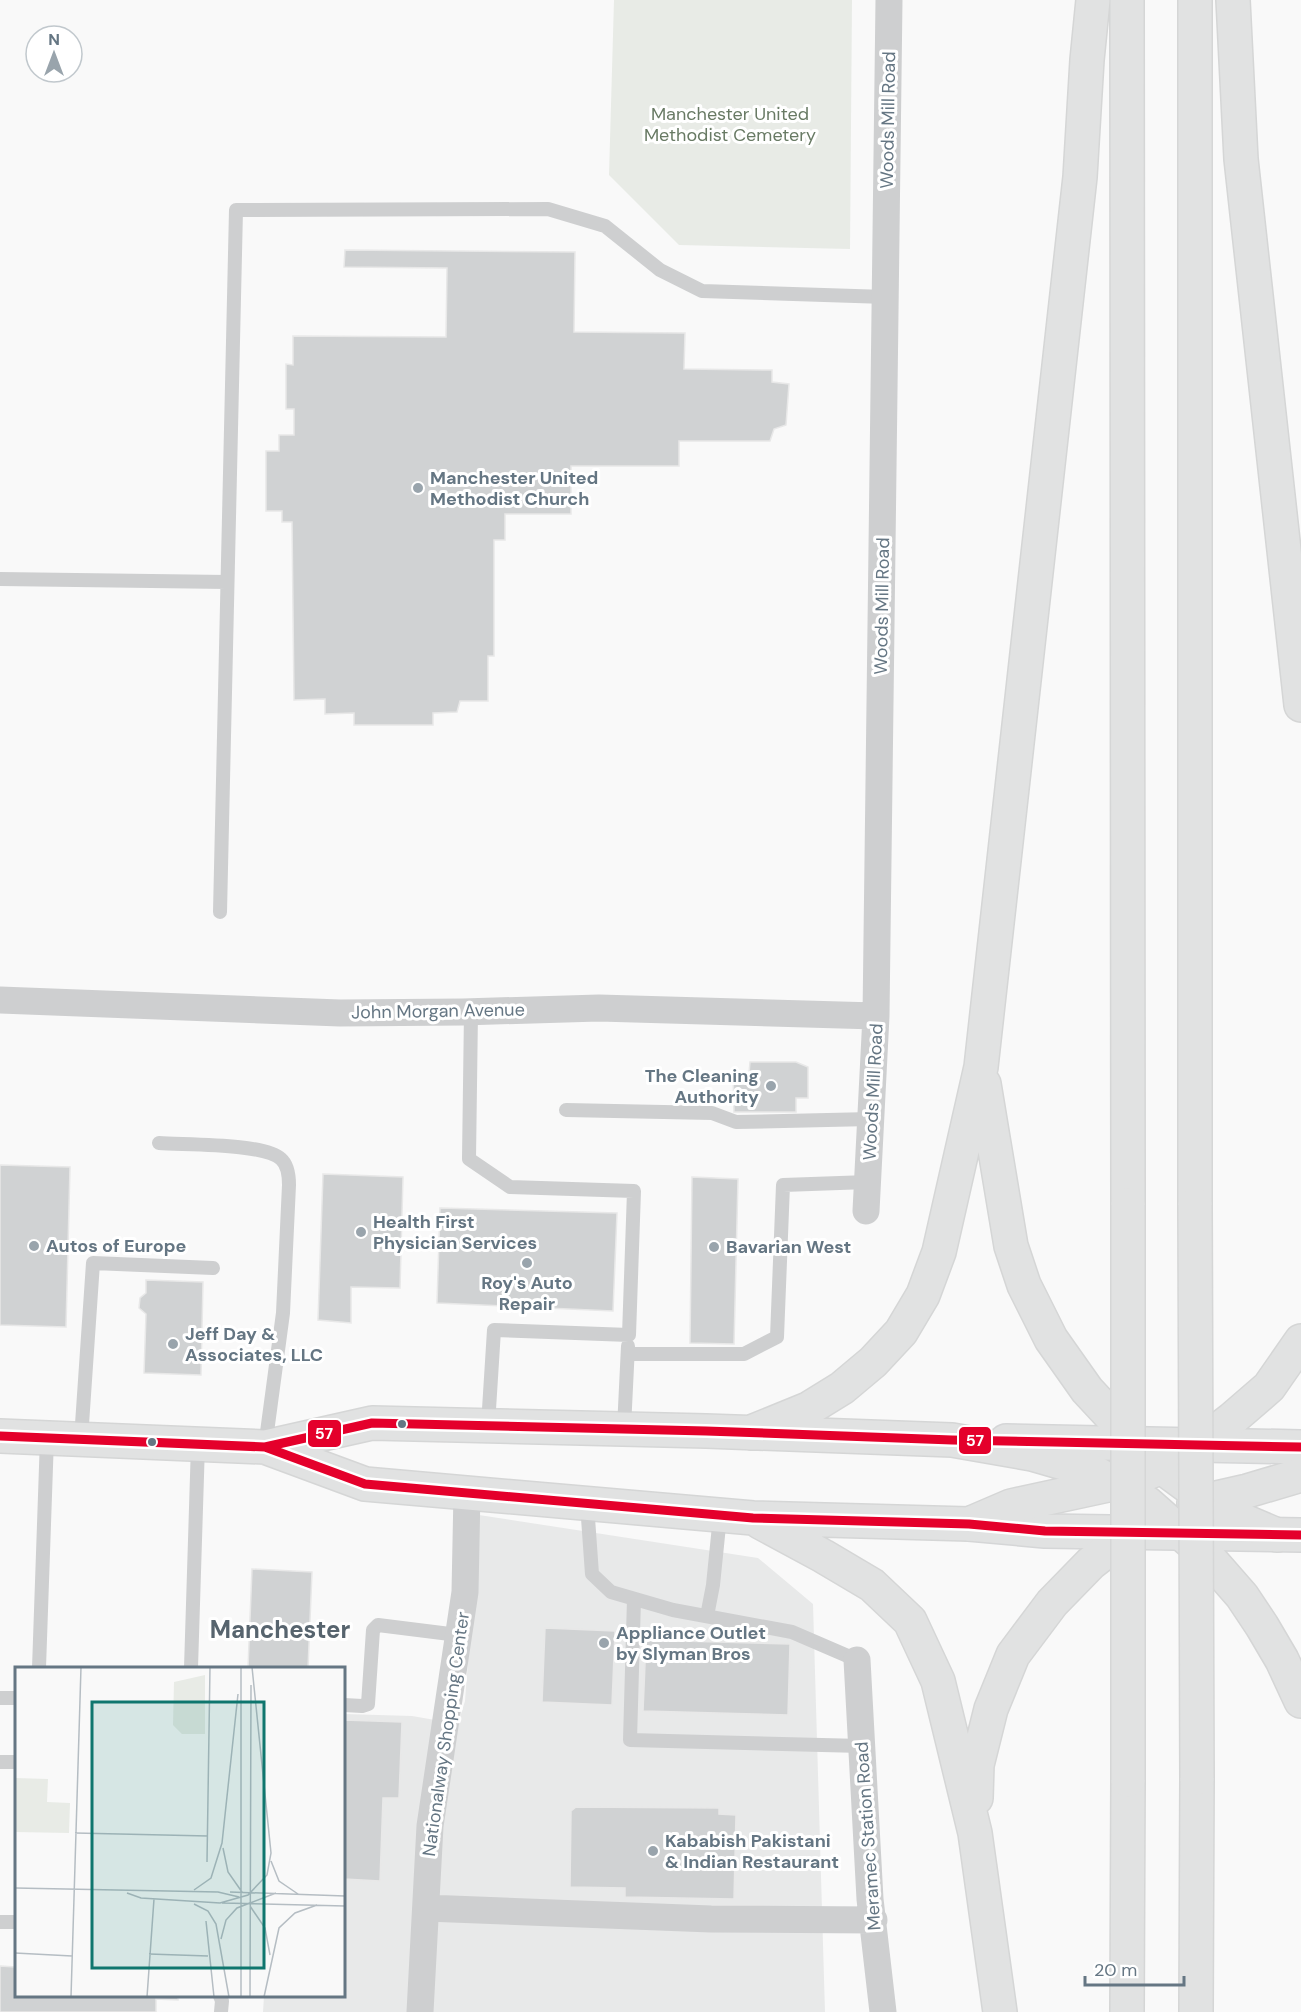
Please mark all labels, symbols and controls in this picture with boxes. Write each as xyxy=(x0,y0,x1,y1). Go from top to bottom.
north arrow xyxy=(24,24,84,84)
text: N xyxy=(48,29,60,50)
street label: Woods Mill Road xyxy=(875,51,901,189)
park label: Manchester United Methodist Cemetery xyxy=(644,102,816,147)
place label: Manchester United Methodist Church xyxy=(430,466,598,511)
marker: Manchester United Methodist Church xyxy=(411,481,425,495)
street label: Woods Mill Road xyxy=(869,537,895,675)
street label: John Morgan Avenue xyxy=(351,997,525,1025)
street label: Woods Mill Road xyxy=(857,1023,889,1161)
place label: The Cleaning Authority xyxy=(645,1064,759,1109)
marker: The Cleaning Authority xyxy=(764,1079,778,1093)
place label: Health First Physician Services xyxy=(373,1210,537,1255)
marker: Health First Physician Services xyxy=(354,1225,368,1239)
place label: Autos of Europe xyxy=(46,1234,186,1258)
place label: Bavarian West xyxy=(726,1235,851,1259)
marker: Autos of Europe xyxy=(27,1239,41,1253)
marker: Bavarian West xyxy=(707,1240,721,1254)
marker: Roy's Auto Repair xyxy=(520,1256,534,1270)
place label: Roy's Auto Repair xyxy=(481,1271,573,1316)
place label: Jeff Day & Associates, LLC xyxy=(185,1322,323,1367)
marker: Jeff Day & Associates, LLC xyxy=(166,1337,180,1351)
unlabelled marker xyxy=(396,1418,408,1430)
line badge: 57 xyxy=(307,1419,342,1448)
text: 57 xyxy=(315,1423,334,1444)
line badge: 57 xyxy=(958,1426,992,1455)
text: 57 xyxy=(966,1430,985,1451)
unlabelled marker xyxy=(146,1436,158,1448)
street label: Nationalway Shopping Center xyxy=(417,1610,475,1858)
district label: Manchester xyxy=(210,1614,351,1645)
place label: Appliance Outlet by Slyman Bros xyxy=(616,1621,766,1666)
marker: Appliance Outlet by Slyman Bros xyxy=(597,1636,611,1650)
inset map xyxy=(15,1667,345,1997)
street label: Meramec Station Road xyxy=(849,1741,887,1931)
place label: Kababish Pakistani & Indian Restaurant xyxy=(665,1829,839,1874)
marker: Kababish Pakistani & Indian Restaurant xyxy=(646,1844,660,1858)
scale bar xyxy=(1085,1949,1184,1987)
text: 20 m xyxy=(1094,1958,1137,1982)

